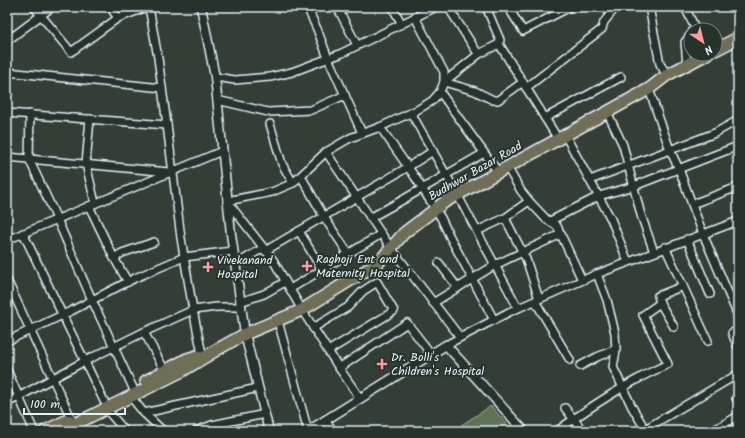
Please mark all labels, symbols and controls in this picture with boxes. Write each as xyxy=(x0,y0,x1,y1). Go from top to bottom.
north arrow xyxy=(683,22,723,62)
text: N xyxy=(700,40,716,59)
street label: Budhwar Bazar Road xyxy=(425,136,526,206)
place label: Raghoji Ent and Maternity Hospital xyxy=(316,250,410,283)
place label: Vivekanand Hospital xyxy=(217,251,273,284)
marker: Raghoji Ent and Maternity Hospital xyxy=(301,260,313,272)
marker: Vivekanand Hospital xyxy=(202,261,214,273)
place label: Dr. Bolli's Children's Hospital xyxy=(391,348,484,381)
marker: Dr. Bolli's Children's Hospital xyxy=(376,358,388,370)
scale bar xyxy=(24,390,125,416)
text: 100 m xyxy=(30,395,61,414)

